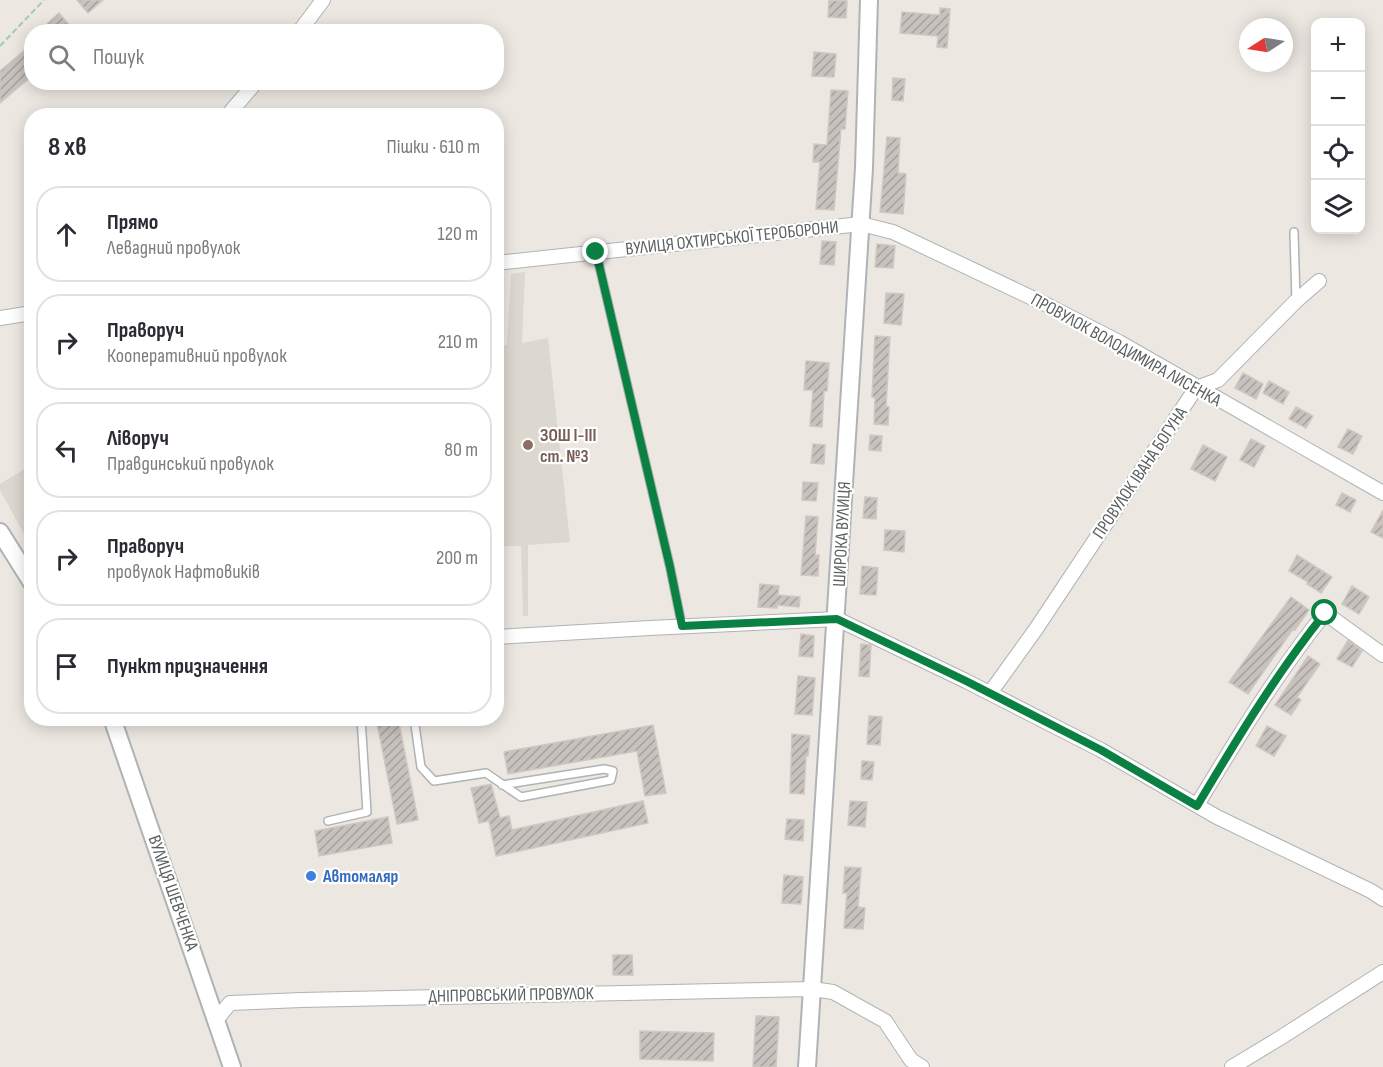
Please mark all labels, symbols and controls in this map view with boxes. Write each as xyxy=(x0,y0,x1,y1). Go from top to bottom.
north arrow xyxy=(1239,18,1293,72)
map controls xyxy=(1311,18,1365,234)
button: + xyxy=(1311,18,1365,72)
search box xyxy=(24,24,504,90)
icon: search xyxy=(45,41,78,74)
text: Пошук xyxy=(93,44,144,71)
button: − xyxy=(1311,72,1365,126)
button: locate xyxy=(1311,126,1365,180)
text: 8 хв xyxy=(48,132,87,163)
text: Пішки · 610 m xyxy=(387,135,480,159)
button: layers xyxy=(1311,180,1365,234)
text: Прямо xyxy=(107,209,158,236)
street label: ВУЛИЦЯ ОХТИРСЬКОЇ ТЕРОБОРОНИ xyxy=(624,216,840,260)
icon: ahead xyxy=(50,218,83,251)
text: 120 m xyxy=(438,222,478,246)
text: Левадний провулок xyxy=(107,236,240,260)
route end xyxy=(582,238,608,264)
street label: ПРОВУЛОК ВОЛОДИМИРА ЛИСЕНКА xyxy=(1027,289,1225,411)
text: Праворуч xyxy=(107,317,184,344)
icon: right xyxy=(50,326,83,359)
text: 210 m xyxy=(438,330,478,354)
text: Кооперативний провулок xyxy=(107,344,287,368)
street label: ПРОВУЛОК ІВАНА БОГУНА xyxy=(1088,403,1192,543)
text: Ліворуч xyxy=(107,425,169,452)
place label: ЗОШ І-ІІІ ст. №3 xyxy=(540,425,596,467)
icon: left xyxy=(50,434,83,467)
text: 80 m xyxy=(444,438,478,462)
marker: ЗОШ І-ІІІ ст. №3 xyxy=(521,438,535,452)
text: Правдинський провулок xyxy=(107,452,274,476)
street label: ШИРОКА ВУЛИЦЯ xyxy=(829,481,855,587)
text: Праворуч xyxy=(107,533,184,560)
icon: right xyxy=(50,542,83,575)
text: 200 m xyxy=(436,546,478,570)
text: провулок Нафтовиків xyxy=(107,560,260,584)
route start xyxy=(1311,599,1337,625)
icon: arrive xyxy=(50,650,83,683)
text: Пункт призначення xyxy=(107,653,268,680)
street label: ВУЛИЦЯ ШЕВЧЕНКА xyxy=(143,833,203,954)
place label: Автомаляр xyxy=(322,866,398,887)
marker: Автомаляр xyxy=(304,869,318,883)
street label: ДНІПРОВСЬКИЙ ПРОВУЛОК xyxy=(428,983,595,1007)

